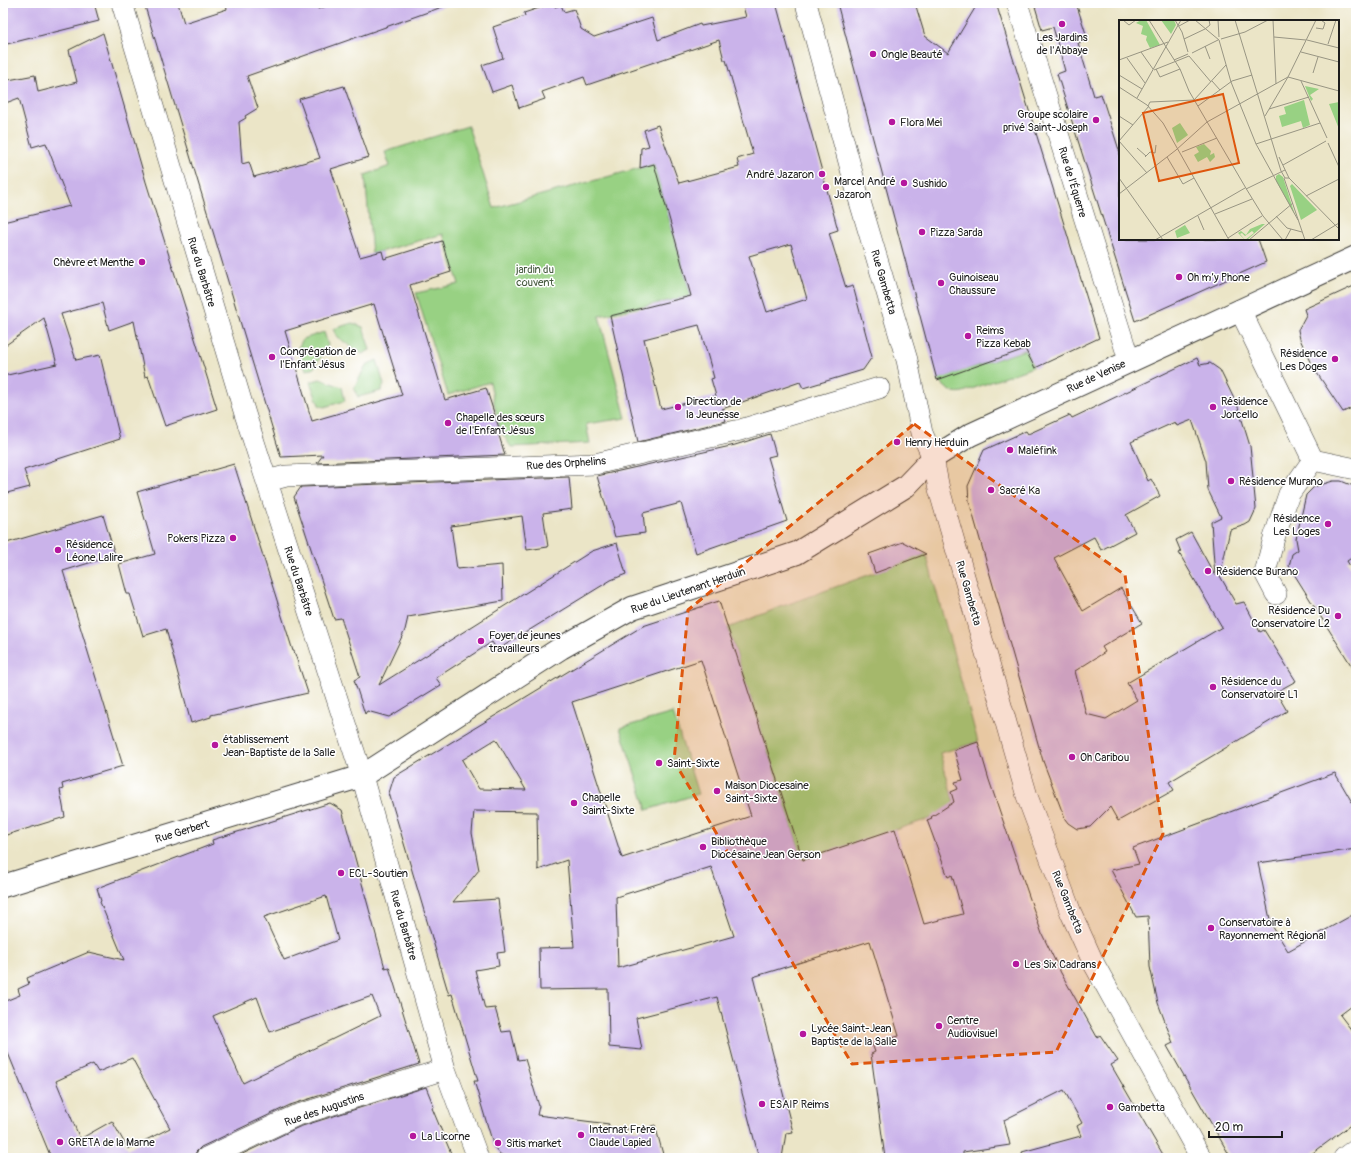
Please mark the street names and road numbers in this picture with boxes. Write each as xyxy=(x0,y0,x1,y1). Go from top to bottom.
street label: Rue de l'Équerre xyxy=(1056,145,1090,220)
street label: Rue du Barbâtre xyxy=(185,236,218,309)
street label: Rue Gambetta xyxy=(868,248,899,316)
street label: Rue de Venise xyxy=(1065,357,1128,396)
street label: Rue des Orphelins xyxy=(526,454,606,473)
street label: Rue du Barbâtre xyxy=(281,545,316,618)
street label: Rue Gambetta xyxy=(953,559,984,627)
street label: Rue du Lieutenant Herduin xyxy=(629,565,747,616)
street label: Rue Gerbert xyxy=(154,817,211,846)
street label: Rue Gambetta xyxy=(1049,869,1086,936)
street label: Rue du Barbâtre xyxy=(387,889,420,962)
street label: Rue des Augustins xyxy=(283,1090,366,1129)

